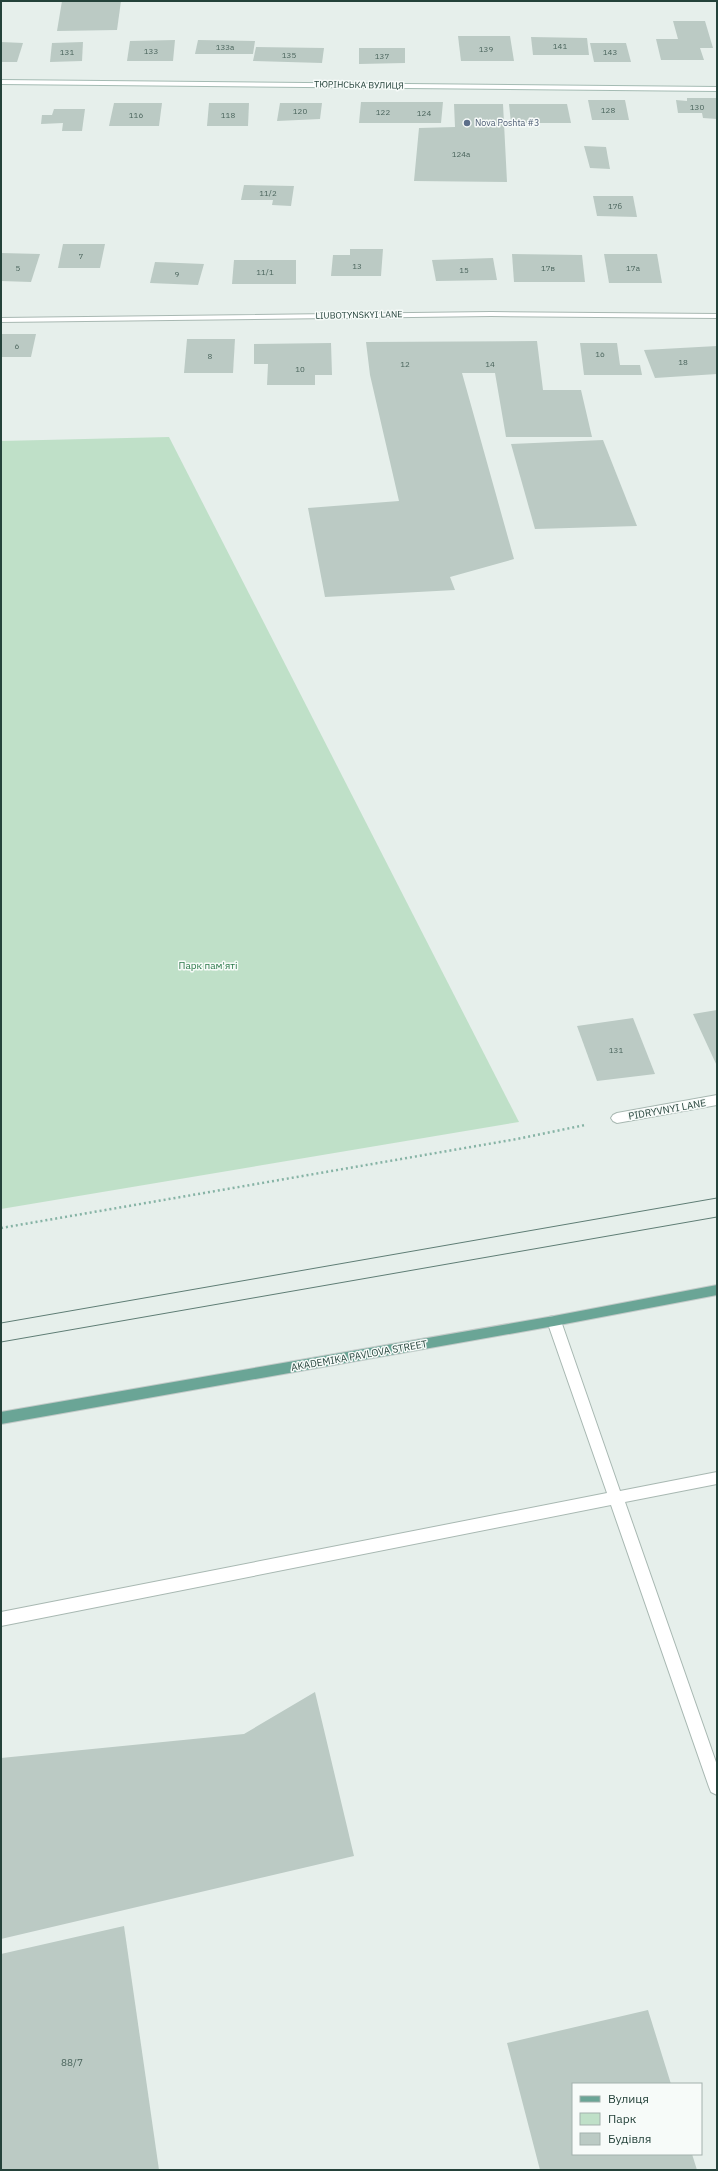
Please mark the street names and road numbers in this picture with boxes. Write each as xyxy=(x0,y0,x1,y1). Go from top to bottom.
street label: ТЮРІНСЬКА ВУЛИЦЯ xyxy=(314,78,404,91)
street label: LIUBOTYNSKYI LANE xyxy=(315,308,403,321)
street label: PIDRYVNYI LANE xyxy=(627,1096,707,1123)
street label: AKADEMIKA PAVLOVA STREET xyxy=(290,1337,428,1374)

